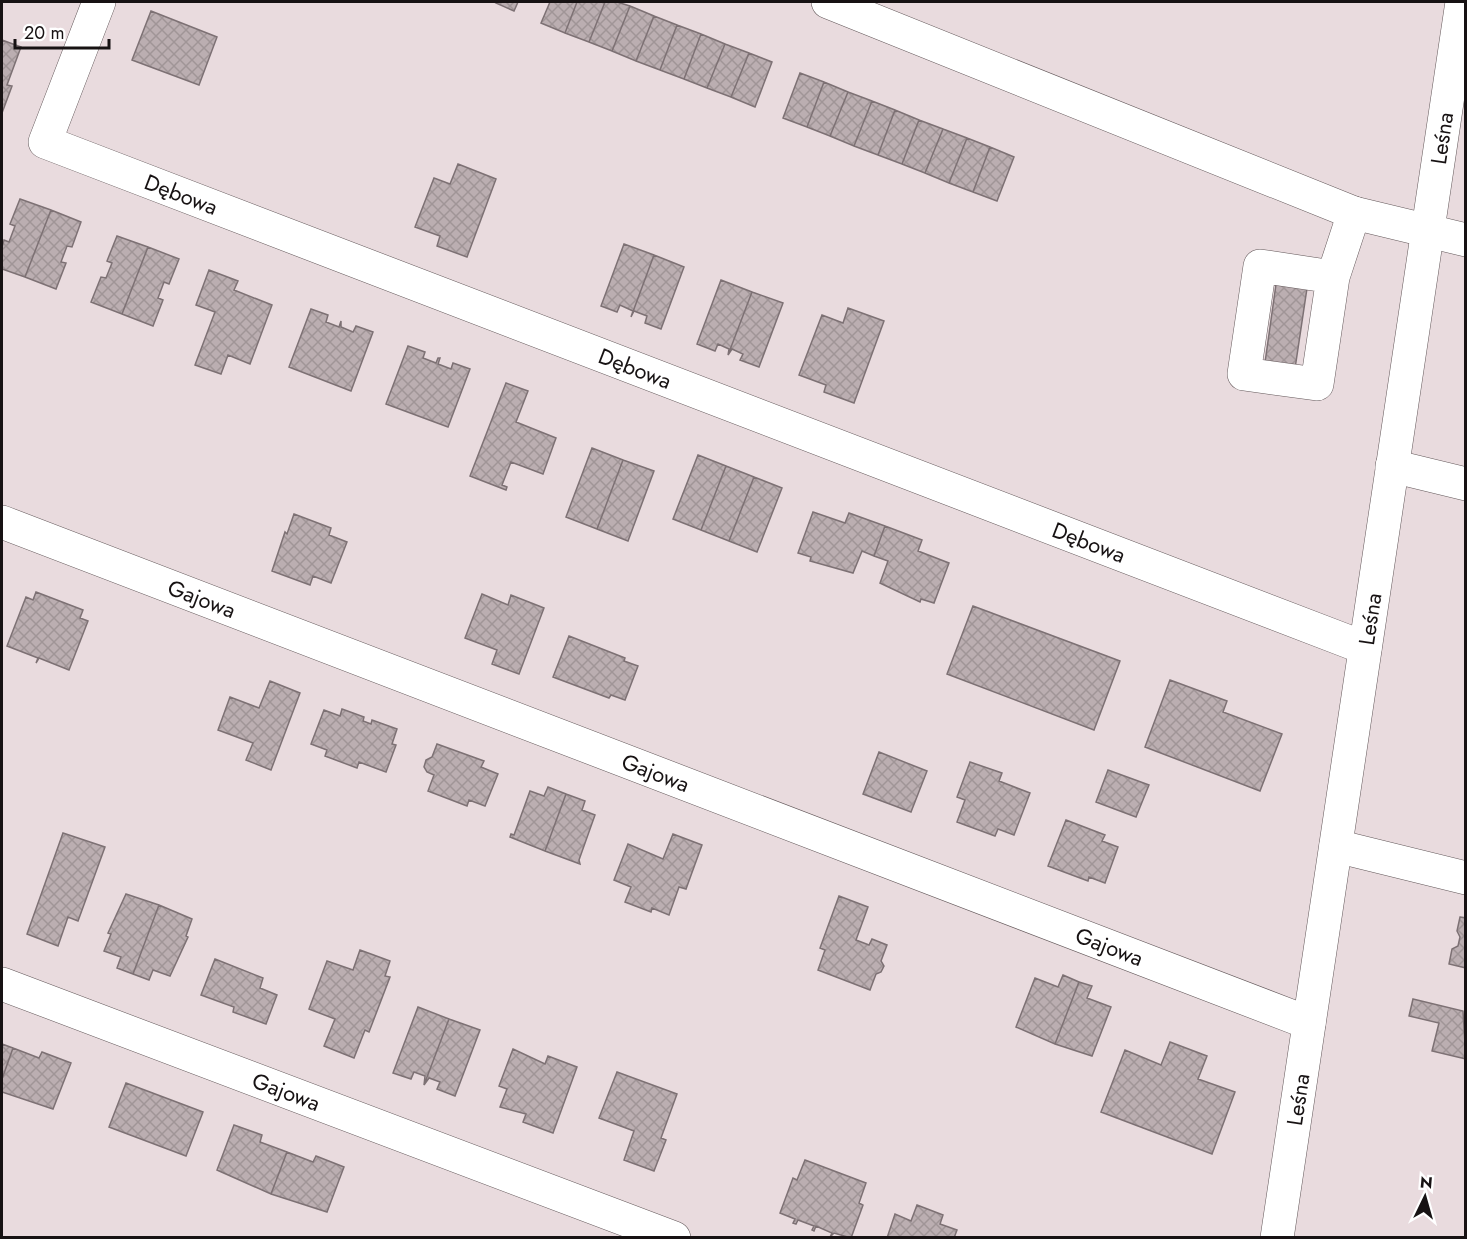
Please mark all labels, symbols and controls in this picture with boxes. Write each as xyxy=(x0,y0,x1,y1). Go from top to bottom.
scale bar xyxy=(15,12,110,50)
text: 20 m xyxy=(24,20,64,46)
street label: Leśna xyxy=(1422,110,1461,166)
street label: Dębowa xyxy=(140,166,223,223)
street label: Dębowa xyxy=(594,340,676,397)
street label: Dębowa xyxy=(1048,514,1130,571)
street label: Gajowa xyxy=(163,571,240,626)
street label: Leśna xyxy=(1350,591,1389,647)
street label: Gajowa xyxy=(617,745,694,800)
street label: Gajowa xyxy=(1071,919,1148,974)
street label: Gajowa xyxy=(248,1064,325,1119)
street label: Leśna xyxy=(1278,1071,1317,1128)
north arrow xyxy=(1395,1167,1455,1227)
text: N xyxy=(1419,1171,1434,1195)

